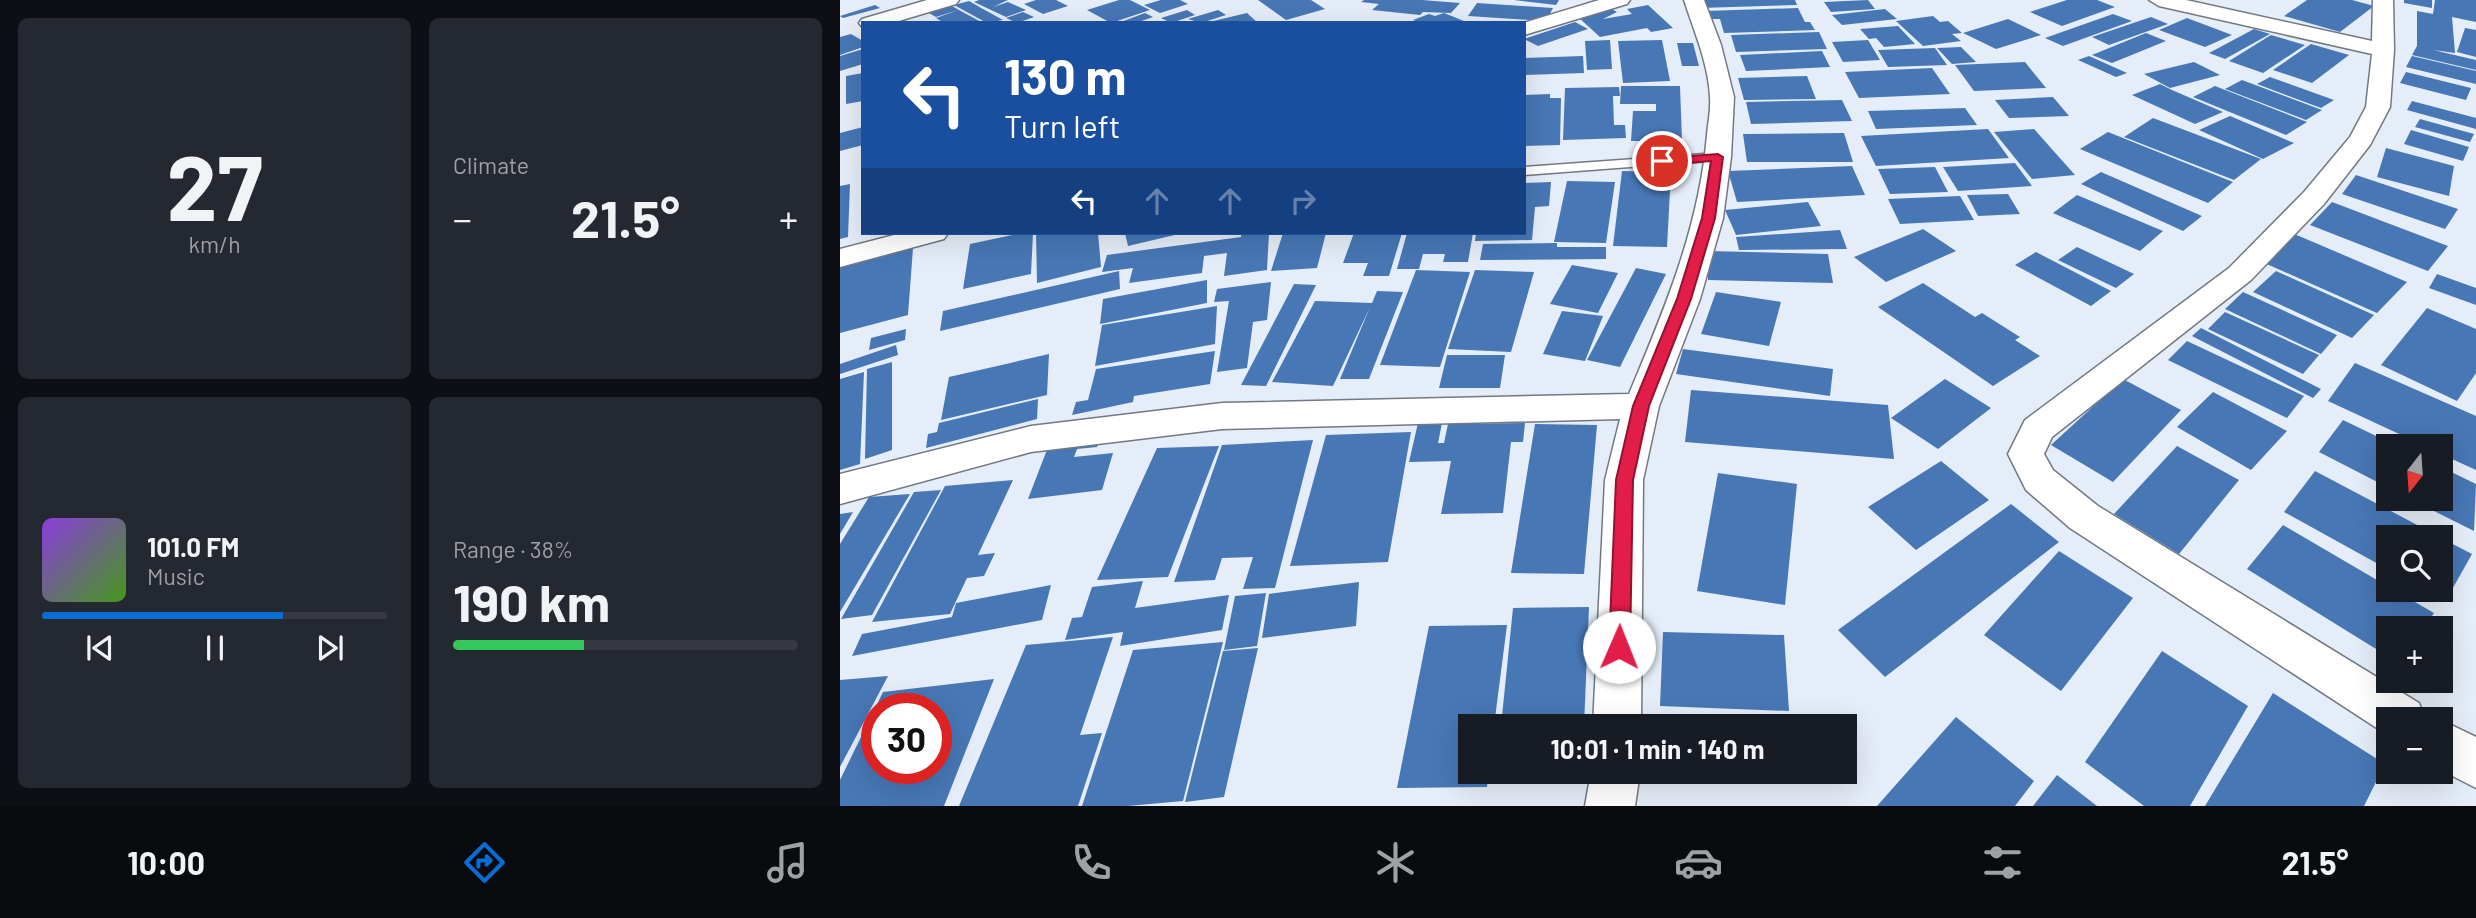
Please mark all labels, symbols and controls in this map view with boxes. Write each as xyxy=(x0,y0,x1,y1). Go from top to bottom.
text: 130 m xyxy=(1004,46,1126,105)
icon: left xyxy=(889,49,980,140)
text: Turn left xyxy=(1004,106,1121,144)
text: 27 xyxy=(166,130,263,239)
pin xyxy=(1632,131,1692,191)
icon: arrive xyxy=(1643,142,1681,180)
text: Climate xyxy=(453,151,529,179)
icon: left xyxy=(1065,182,1103,220)
icon: ahead xyxy=(1138,182,1176,220)
icon: ahead xyxy=(1211,182,1249,220)
icon: right xyxy=(1284,182,1322,220)
text: 21.5° xyxy=(571,186,680,248)
text: − xyxy=(453,195,472,241)
text: + xyxy=(779,195,798,241)
text: km/h xyxy=(188,230,241,258)
north arrow xyxy=(2376,434,2454,511)
map controls xyxy=(2376,434,2453,784)
button: search xyxy=(2376,525,2453,602)
text: 101.0 FM xyxy=(147,531,239,562)
text: Range · 38% xyxy=(453,535,573,563)
text: Music xyxy=(147,562,205,590)
text: 190 km xyxy=(453,570,610,632)
position arrow xyxy=(1582,610,1656,684)
button: + xyxy=(2376,616,2453,693)
icon: previous xyxy=(81,629,119,667)
icon: pause xyxy=(196,629,234,667)
icon: next xyxy=(311,629,349,667)
speed limit sign: 30 xyxy=(861,693,952,784)
button: − xyxy=(2376,707,2453,784)
text: 10:01 · 1 min · 140 m xyxy=(1551,733,1764,764)
icon: directions xyxy=(460,838,509,887)
icon: music xyxy=(763,838,812,887)
icon: phone xyxy=(1067,838,1116,887)
icon: climate xyxy=(1371,838,1420,887)
icon: car xyxy=(1674,838,1723,887)
icon: filters xyxy=(1978,838,2027,887)
text: 10:00 xyxy=(127,843,205,881)
text: 21.5° xyxy=(2282,843,2349,881)

